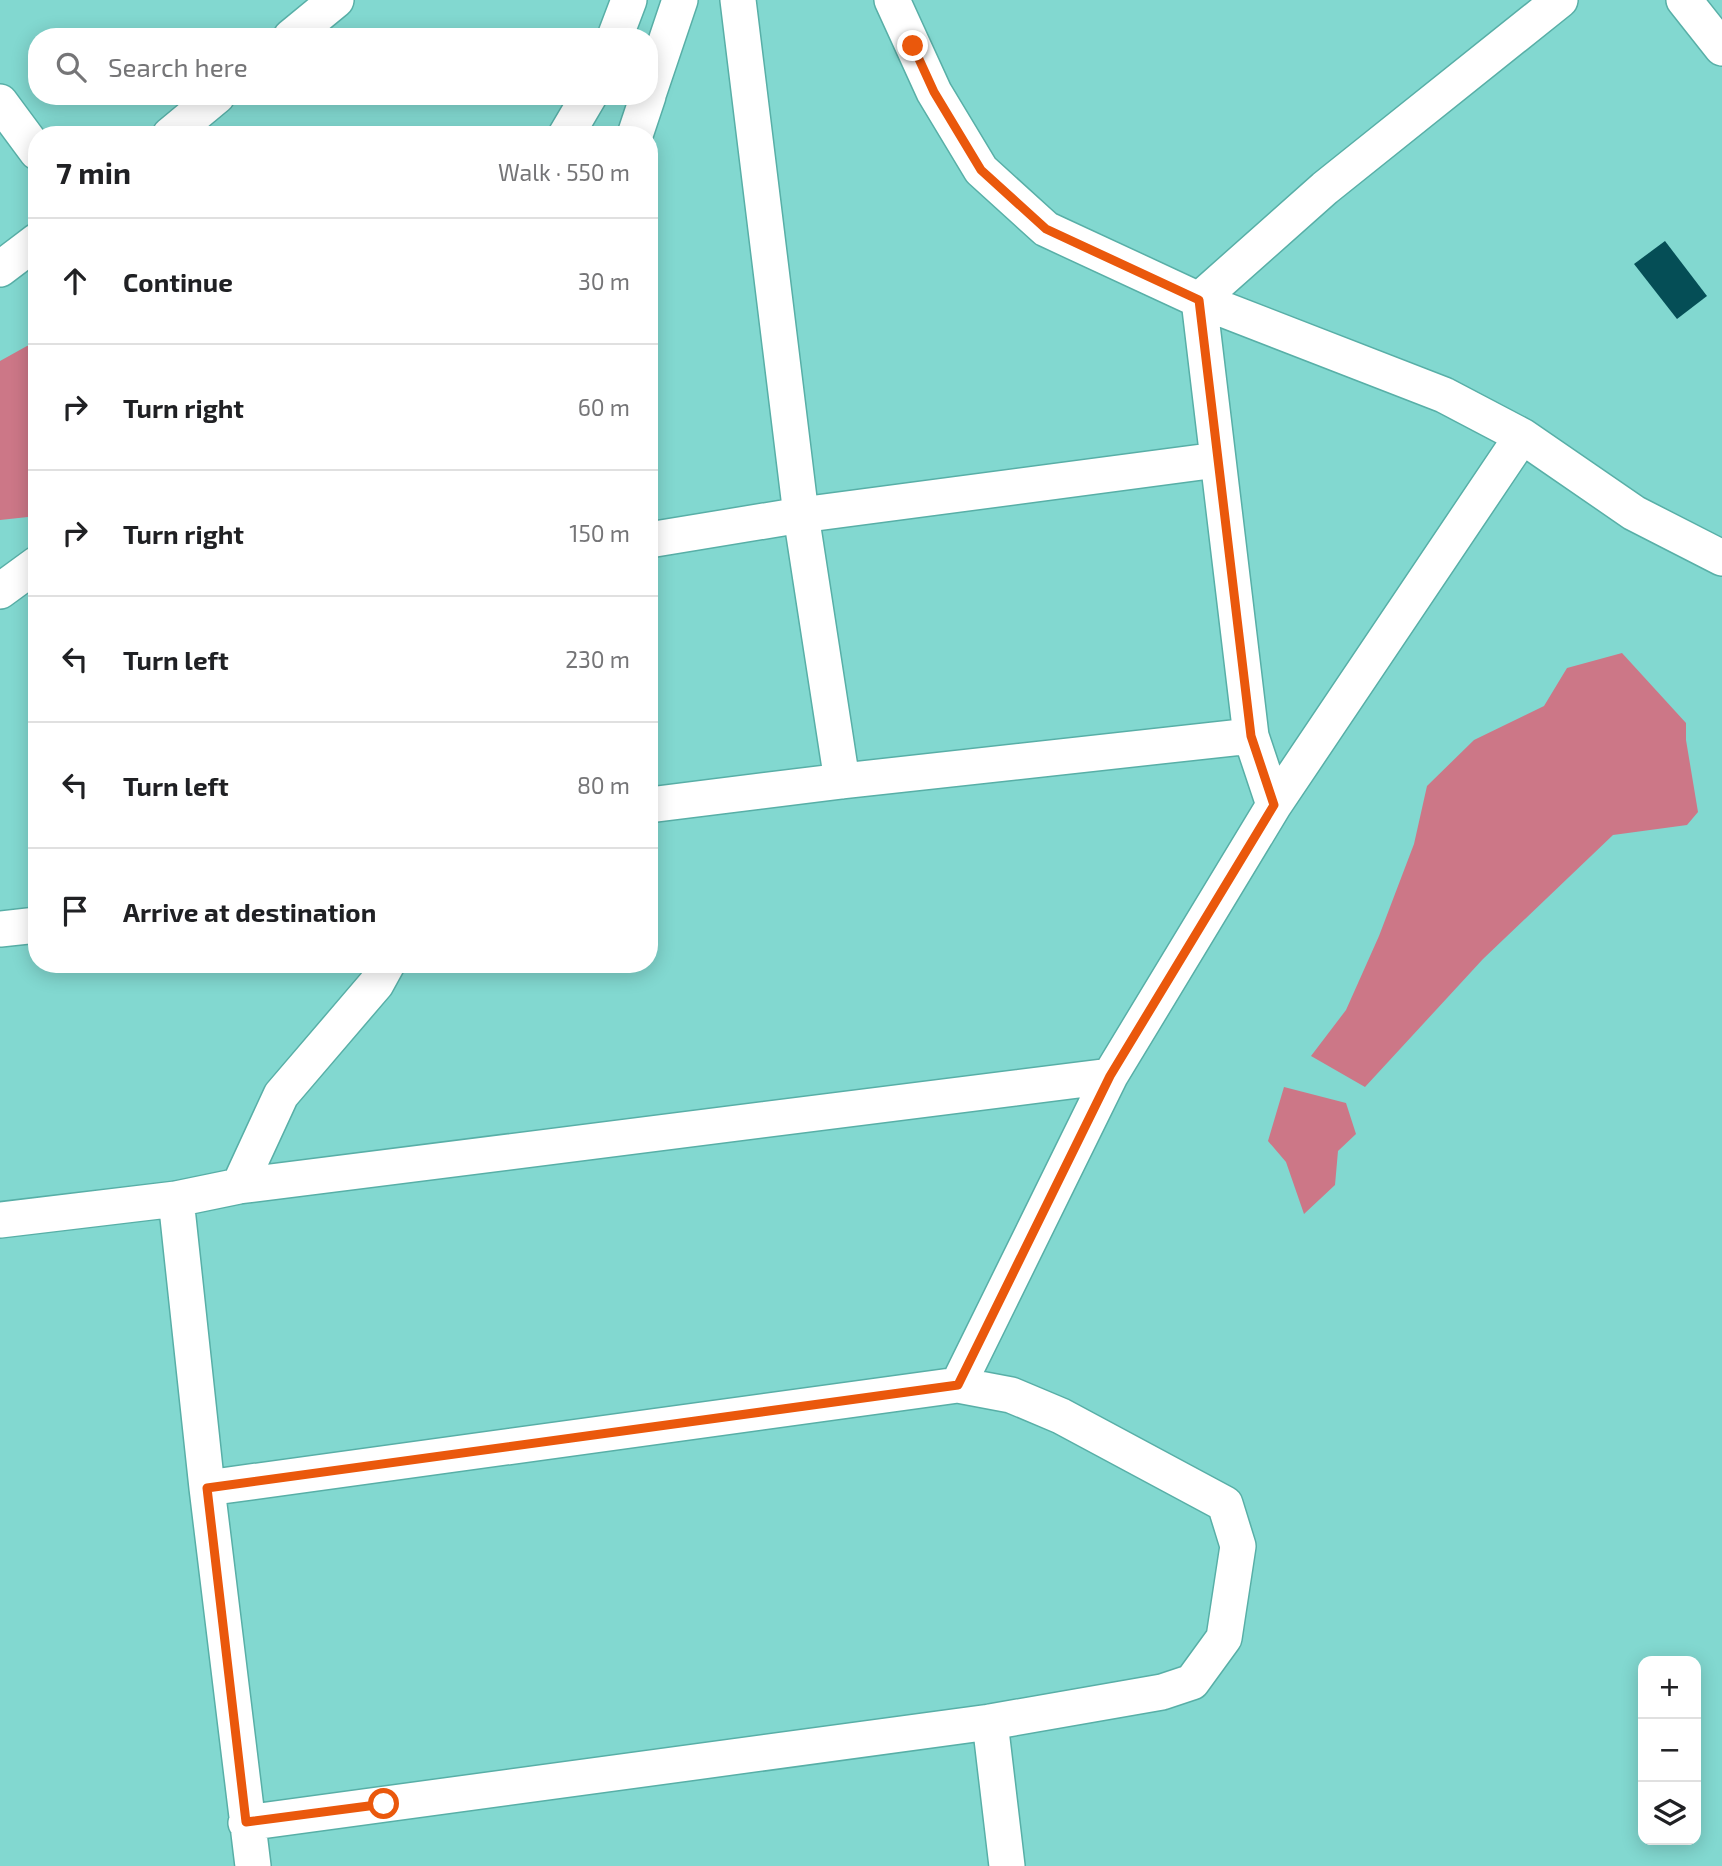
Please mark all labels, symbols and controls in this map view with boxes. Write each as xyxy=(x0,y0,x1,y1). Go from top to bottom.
search box xyxy=(28,28,658,105)
route end xyxy=(897,30,928,61)
icon: search xyxy=(52,48,90,86)
text: Search here xyxy=(108,51,248,82)
text: 7 min xyxy=(56,154,131,190)
text: Walk · 550 m xyxy=(498,158,630,186)
icon: ahead xyxy=(56,262,94,300)
text: Continue xyxy=(123,266,233,297)
text: 30 m xyxy=(578,267,630,295)
icon: right xyxy=(56,388,94,426)
text: Turn right xyxy=(123,392,244,423)
text: 60 m xyxy=(578,393,630,421)
icon: right xyxy=(56,514,94,552)
text: Turn right xyxy=(123,518,244,549)
text: 150 m xyxy=(569,519,630,547)
icon: left xyxy=(56,640,94,678)
text: Turn left xyxy=(123,644,229,675)
text: 230 m xyxy=(565,645,630,673)
icon: left xyxy=(56,766,94,804)
text: Turn left xyxy=(123,770,229,801)
text: 80 m xyxy=(577,771,630,799)
icon: arrive xyxy=(56,892,94,930)
text: Arrive at destination xyxy=(123,896,376,927)
map controls xyxy=(1638,1656,1701,1845)
button: + xyxy=(1638,1656,1701,1719)
button: − xyxy=(1638,1719,1701,1782)
button: layers xyxy=(1638,1782,1701,1845)
route start xyxy=(368,1788,399,1819)

